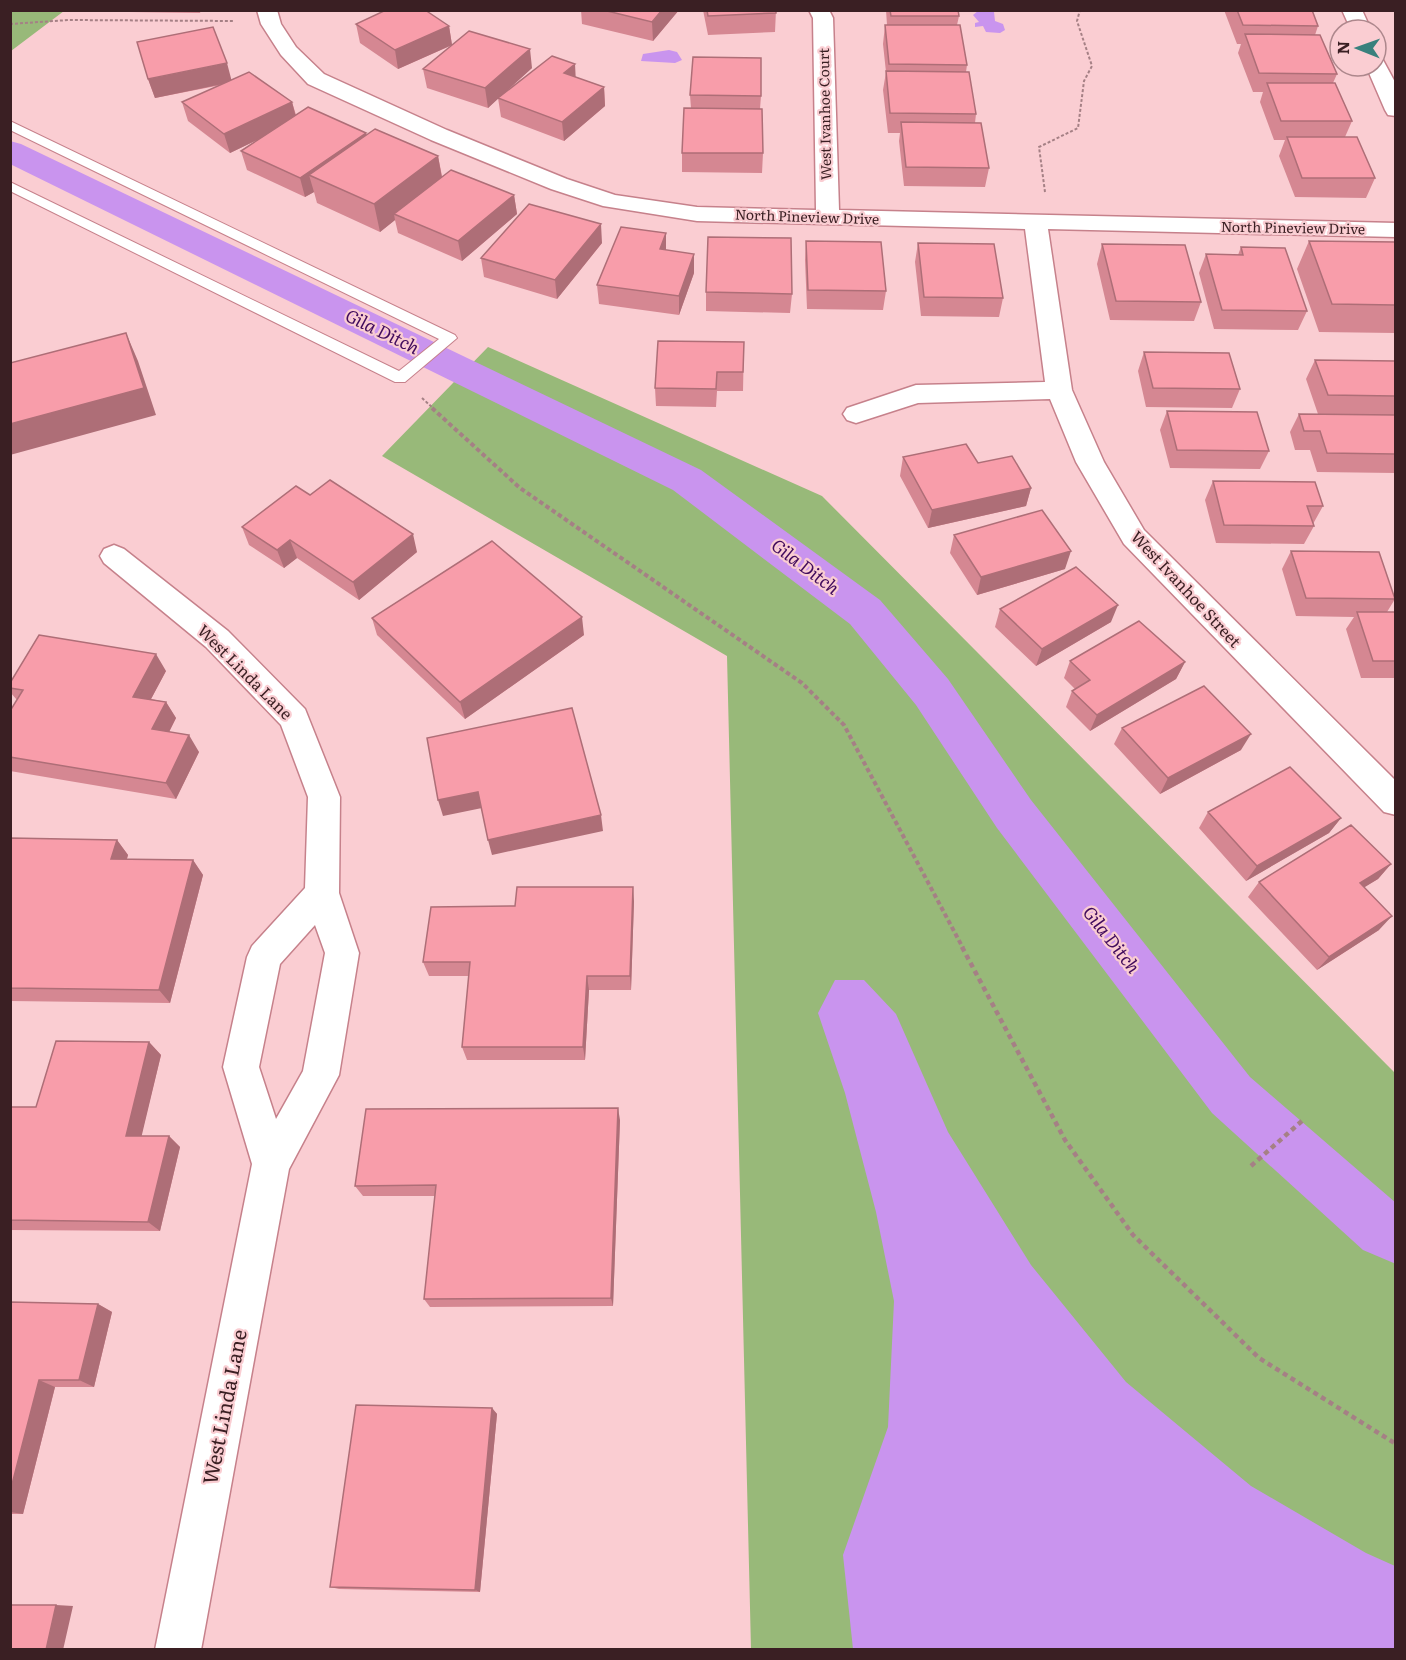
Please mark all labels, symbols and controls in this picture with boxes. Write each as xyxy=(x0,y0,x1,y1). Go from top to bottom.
north arrow xyxy=(1328,18,1388,78)
text: N xyxy=(1330,41,1354,55)
street label: West Ivanhoe Court xyxy=(813,47,835,180)
street label: North Pineview Drive xyxy=(735,203,880,229)
street label: North Pineview Drive xyxy=(1221,216,1365,238)
water label: Gila Ditch xyxy=(341,301,425,360)
street label: West Ivanhoe Street xyxy=(1126,524,1248,653)
water label: Gila Ditch xyxy=(766,531,846,601)
street label: West Linda Lane xyxy=(193,618,299,724)
water label: Gila Ditch xyxy=(1077,900,1147,979)
street label: West Linda Lane xyxy=(193,1326,253,1487)

